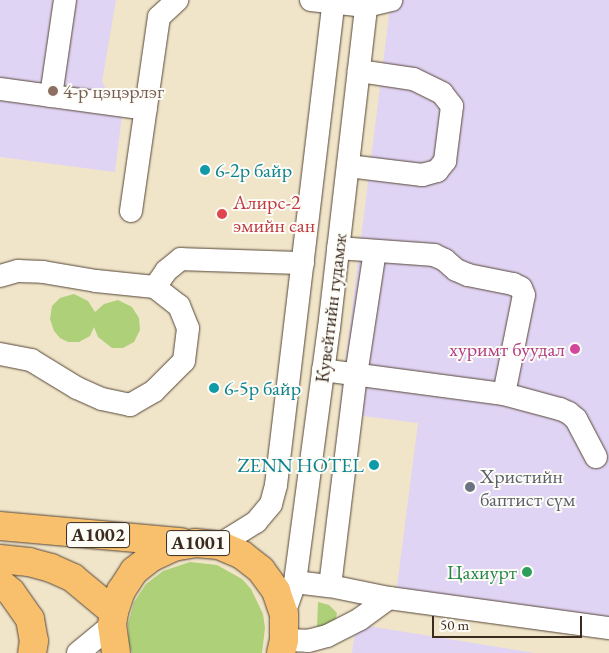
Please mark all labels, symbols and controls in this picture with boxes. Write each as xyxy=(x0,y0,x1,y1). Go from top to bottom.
place label: 4-р цэцэрлэг xyxy=(63,79,164,103)
marker: 4-р цэцэрлэг xyxy=(47,85,59,97)
place label: 6-2р байр xyxy=(215,158,292,182)
marker: 6-2р байр xyxy=(199,164,211,176)
place label: Aлирс-2 эмийн сан xyxy=(233,190,315,237)
marker: Aлирс-2 эмийн сан xyxy=(215,207,229,221)
street label: Кувейтийн гудамж xyxy=(310,232,352,384)
place label: хуримт буудал xyxy=(449,337,565,361)
marker: хуримт буудал xyxy=(569,343,581,355)
place label: 6-5р байр xyxy=(224,376,301,400)
marker: 6-5р байр xyxy=(208,382,220,394)
place label: ZENN HOTEL xyxy=(238,453,364,477)
marker: ZENN HOTEL xyxy=(368,459,380,471)
place label: Христийн баптист сүм xyxy=(480,464,575,511)
marker: Христийн баптист сүм xyxy=(464,481,476,493)
road number: A1002 xyxy=(66,518,130,552)
road number: A1001 xyxy=(166,526,230,560)
place label: Цахиурт xyxy=(447,560,517,584)
marker: Цахиурт xyxy=(521,566,533,578)
scale bar xyxy=(434,606,584,638)
text: 50 m xyxy=(440,615,469,634)

